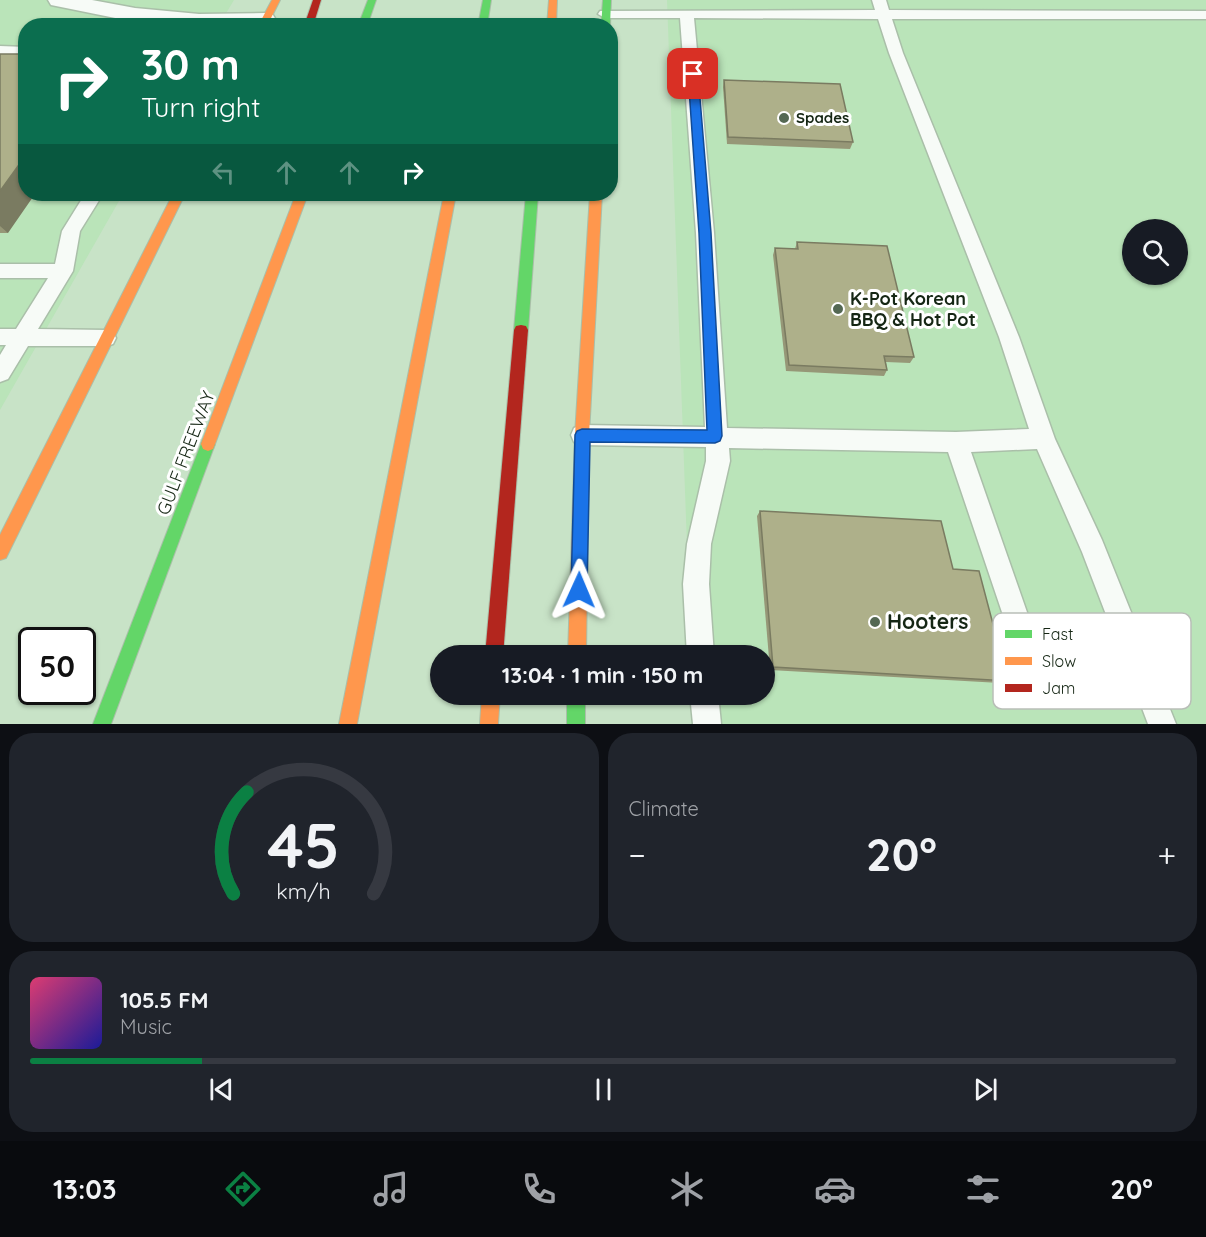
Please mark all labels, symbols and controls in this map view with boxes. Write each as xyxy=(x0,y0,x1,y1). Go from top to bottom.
text: 30 m xyxy=(141,38,240,91)
icon: right xyxy=(42,42,120,120)
pin xyxy=(667,48,718,99)
icon: arrive xyxy=(676,57,709,90)
text: Turn right xyxy=(141,90,260,124)
place label: Spades xyxy=(796,108,849,127)
marker: Spades xyxy=(777,111,791,125)
icon: left xyxy=(207,156,240,189)
icon: ahead xyxy=(270,156,303,189)
icon: ahead xyxy=(333,156,366,189)
icon: right xyxy=(396,156,429,189)
map controls xyxy=(1122,219,1188,285)
button: search xyxy=(1122,219,1188,285)
place label: K-Pot Korean BBQ & Hot Pot xyxy=(850,287,976,331)
marker: K-Pot Korean BBQ & Hot Pot xyxy=(831,302,845,316)
street label: GULF FREEWAY xyxy=(151,388,220,518)
position arrow xyxy=(547,558,611,622)
place label: Hooters xyxy=(887,608,968,634)
legend xyxy=(993,613,1191,709)
marker: Hooters xyxy=(868,615,882,629)
text: Fast xyxy=(1042,624,1073,644)
speed limit sign: 50 xyxy=(18,627,96,705)
text: Slow xyxy=(1042,651,1076,671)
text: 13:04 · 1 min · 150 m xyxy=(502,661,703,689)
text: Jam xyxy=(1042,678,1075,698)
text: Climate xyxy=(629,796,699,821)
text: 45 xyxy=(267,806,340,884)
text: 20° xyxy=(866,826,937,882)
text: − xyxy=(629,834,646,875)
text: + xyxy=(1157,834,1176,875)
text: km/h xyxy=(277,879,331,905)
text: 105.5 FM xyxy=(120,986,209,1014)
text: Music xyxy=(120,1014,172,1039)
icon: previous xyxy=(205,1073,238,1106)
icon: pause xyxy=(587,1073,620,1106)
icon: next xyxy=(969,1073,1002,1106)
icon: directions xyxy=(222,1168,264,1210)
icon: music xyxy=(370,1168,412,1210)
icon: phone xyxy=(518,1168,560,1210)
icon: climate xyxy=(666,1168,708,1210)
icon: car xyxy=(814,1168,856,1210)
icon: filters xyxy=(962,1168,1004,1210)
text: 13:03 xyxy=(53,1172,116,1206)
text: 20° xyxy=(1110,1172,1153,1206)

